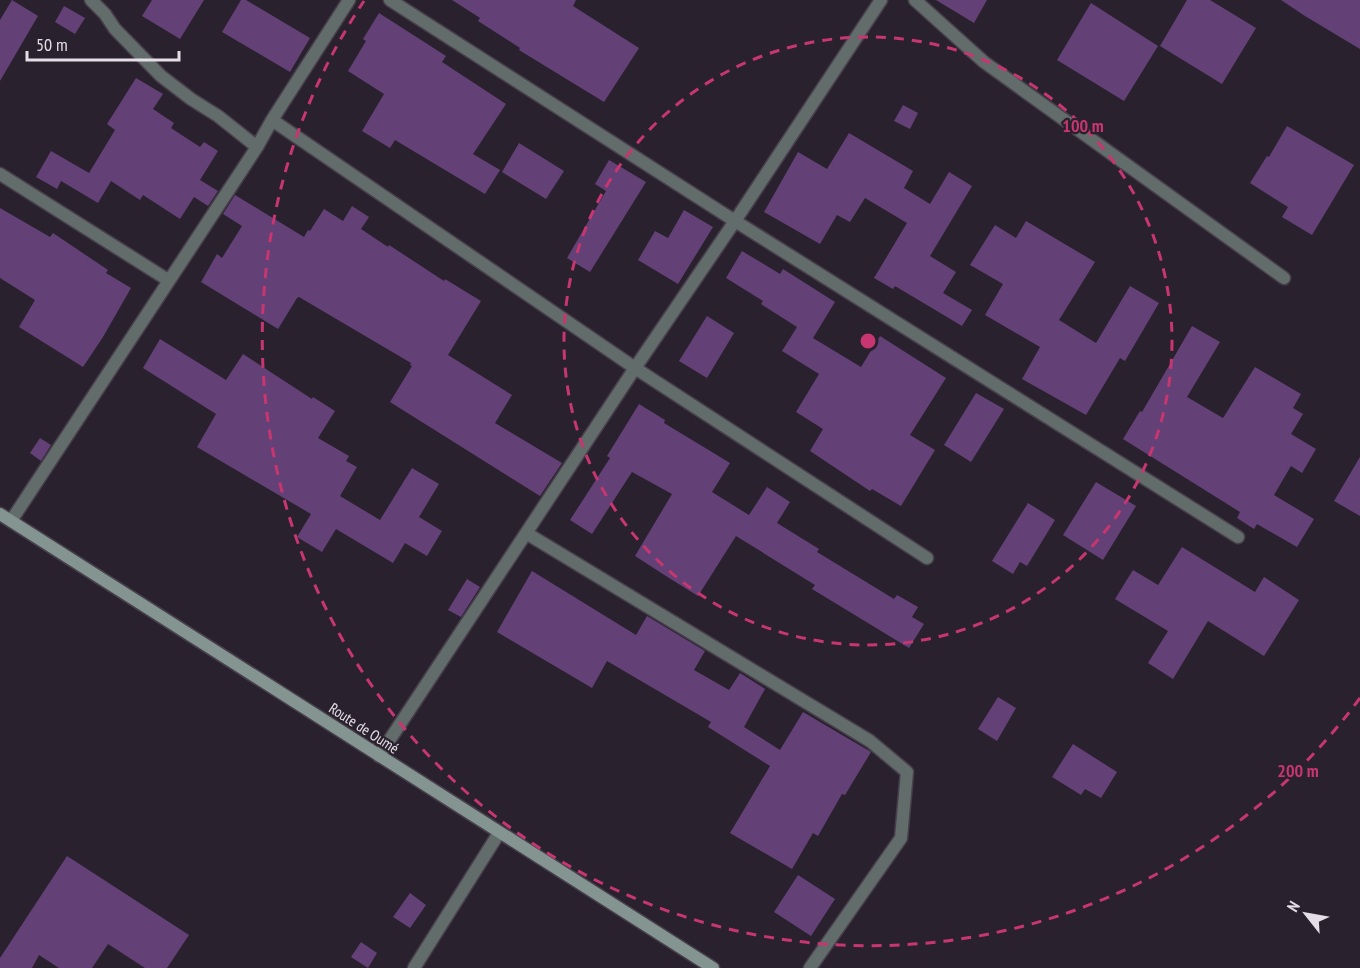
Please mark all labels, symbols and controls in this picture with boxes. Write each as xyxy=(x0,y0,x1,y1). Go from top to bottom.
scale bar xyxy=(27,24,178,62)
text: 50 m xyxy=(36,33,68,56)
text: 100 m xyxy=(1062,114,1104,137)
centre of rings xyxy=(858,331,878,351)
street label: Route de Oumé xyxy=(325,698,403,758)
text: 200 m xyxy=(1277,759,1319,782)
north arrow xyxy=(1276,884,1336,944)
text: N xyxy=(1282,897,1304,915)

